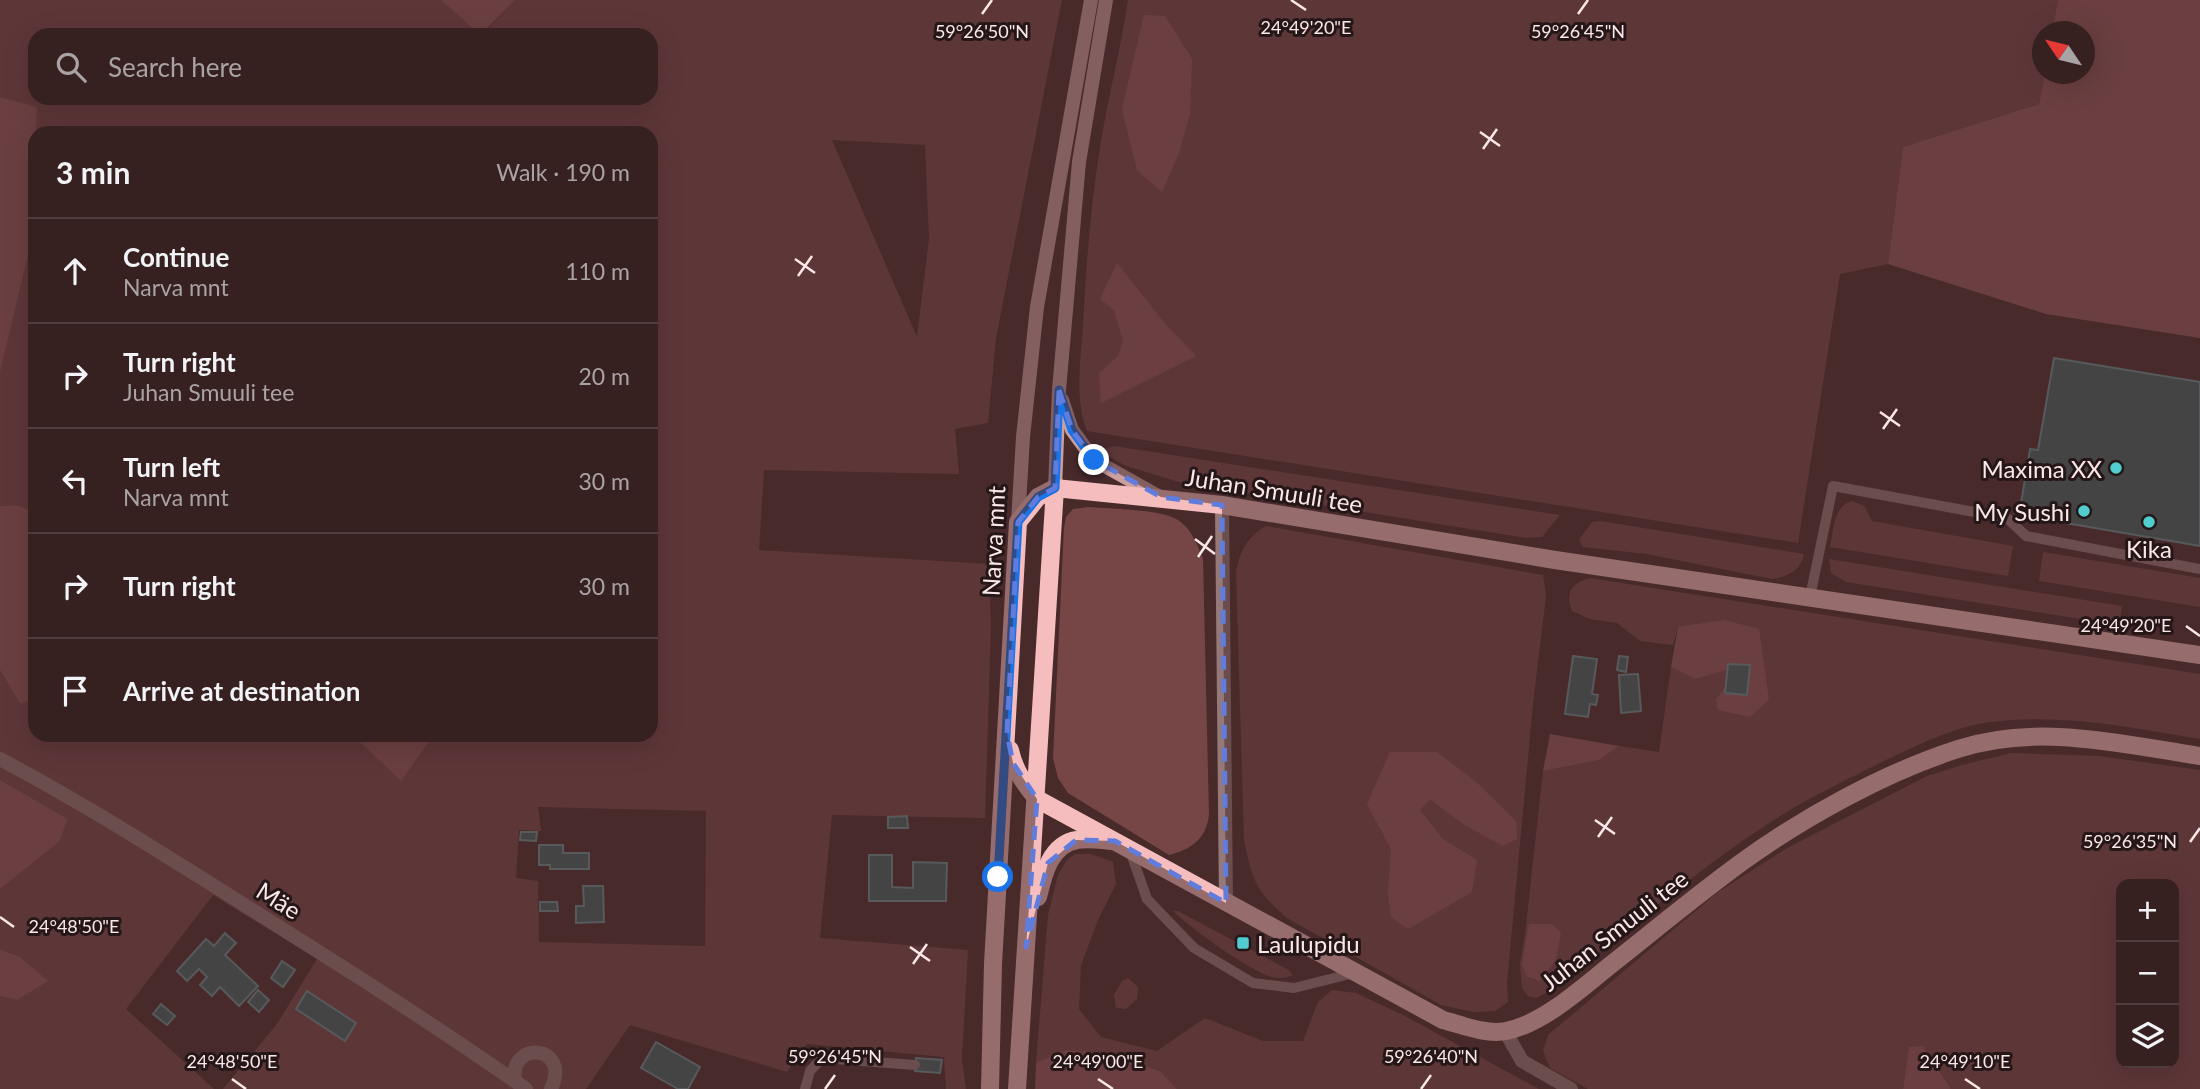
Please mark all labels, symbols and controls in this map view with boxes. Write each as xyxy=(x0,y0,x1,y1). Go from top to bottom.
text: 24°49'20"E xyxy=(1261,16,1351,38)
text: 59°26'50"N xyxy=(935,20,1029,42)
text: 59°26'45"N xyxy=(1531,20,1625,42)
north arrow xyxy=(2032,21,2095,84)
search box xyxy=(28,28,658,105)
icon: search xyxy=(52,48,90,86)
text: Search here xyxy=(108,51,242,83)
text: 3 min xyxy=(56,154,130,190)
text: Walk · 190 m xyxy=(496,158,630,186)
text: Continue xyxy=(123,241,229,273)
icon: ahead xyxy=(56,252,94,290)
text: 110 m xyxy=(565,257,630,285)
text: Narva mnt xyxy=(123,273,229,301)
text: Turn right xyxy=(123,346,236,378)
icon: right xyxy=(56,357,94,395)
text: 20 m xyxy=(579,362,630,390)
text: Juhan Smuuli tee xyxy=(123,378,294,406)
route end xyxy=(1078,444,1109,475)
text: Turn left xyxy=(123,451,220,483)
place label: Maxima XX xyxy=(1981,454,2102,483)
marker: Maxima XX xyxy=(2108,460,2124,476)
icon: left xyxy=(56,462,94,500)
street label: Juhan Smuuli tee xyxy=(1183,462,1365,518)
text: 30 m xyxy=(579,467,630,495)
text: Narva mnt xyxy=(123,483,229,511)
street label: Narva mnt xyxy=(976,485,1010,597)
place label: My Sushi xyxy=(1974,497,2070,526)
marker: My Sushi xyxy=(2076,503,2092,519)
marker: Kika xyxy=(2141,514,2157,530)
place label: Kika xyxy=(2126,534,2172,563)
icon: right xyxy=(56,567,94,605)
text: Turn right xyxy=(123,570,236,602)
text: 30 m xyxy=(579,572,630,600)
text: 24°49'20"E xyxy=(2081,614,2171,636)
icon: arrive xyxy=(56,672,94,710)
text: Arrive at destination xyxy=(123,675,360,707)
text: 59°26'35"N xyxy=(2083,830,2177,852)
route start xyxy=(982,861,1013,892)
street label: Juhan Smuuli tee xyxy=(1535,864,1693,996)
street label: Mäe xyxy=(252,875,306,925)
map controls xyxy=(2116,879,2179,1068)
button: + xyxy=(2116,879,2179,942)
text: 24°48'50"E xyxy=(29,915,119,937)
place label: Laulupidu xyxy=(1257,929,1360,958)
marker: Laulupidu xyxy=(1235,935,1251,951)
button: − xyxy=(2116,942,2179,1005)
button: layers xyxy=(2116,1005,2179,1068)
text: 59°26'45"N xyxy=(788,1045,882,1067)
text: 59°26'40"N xyxy=(1384,1045,1478,1067)
text: 24°48'50"E xyxy=(187,1050,277,1072)
text: 24°49'00"E xyxy=(1053,1050,1143,1072)
text: 24°49'10"E xyxy=(1920,1050,2010,1072)

